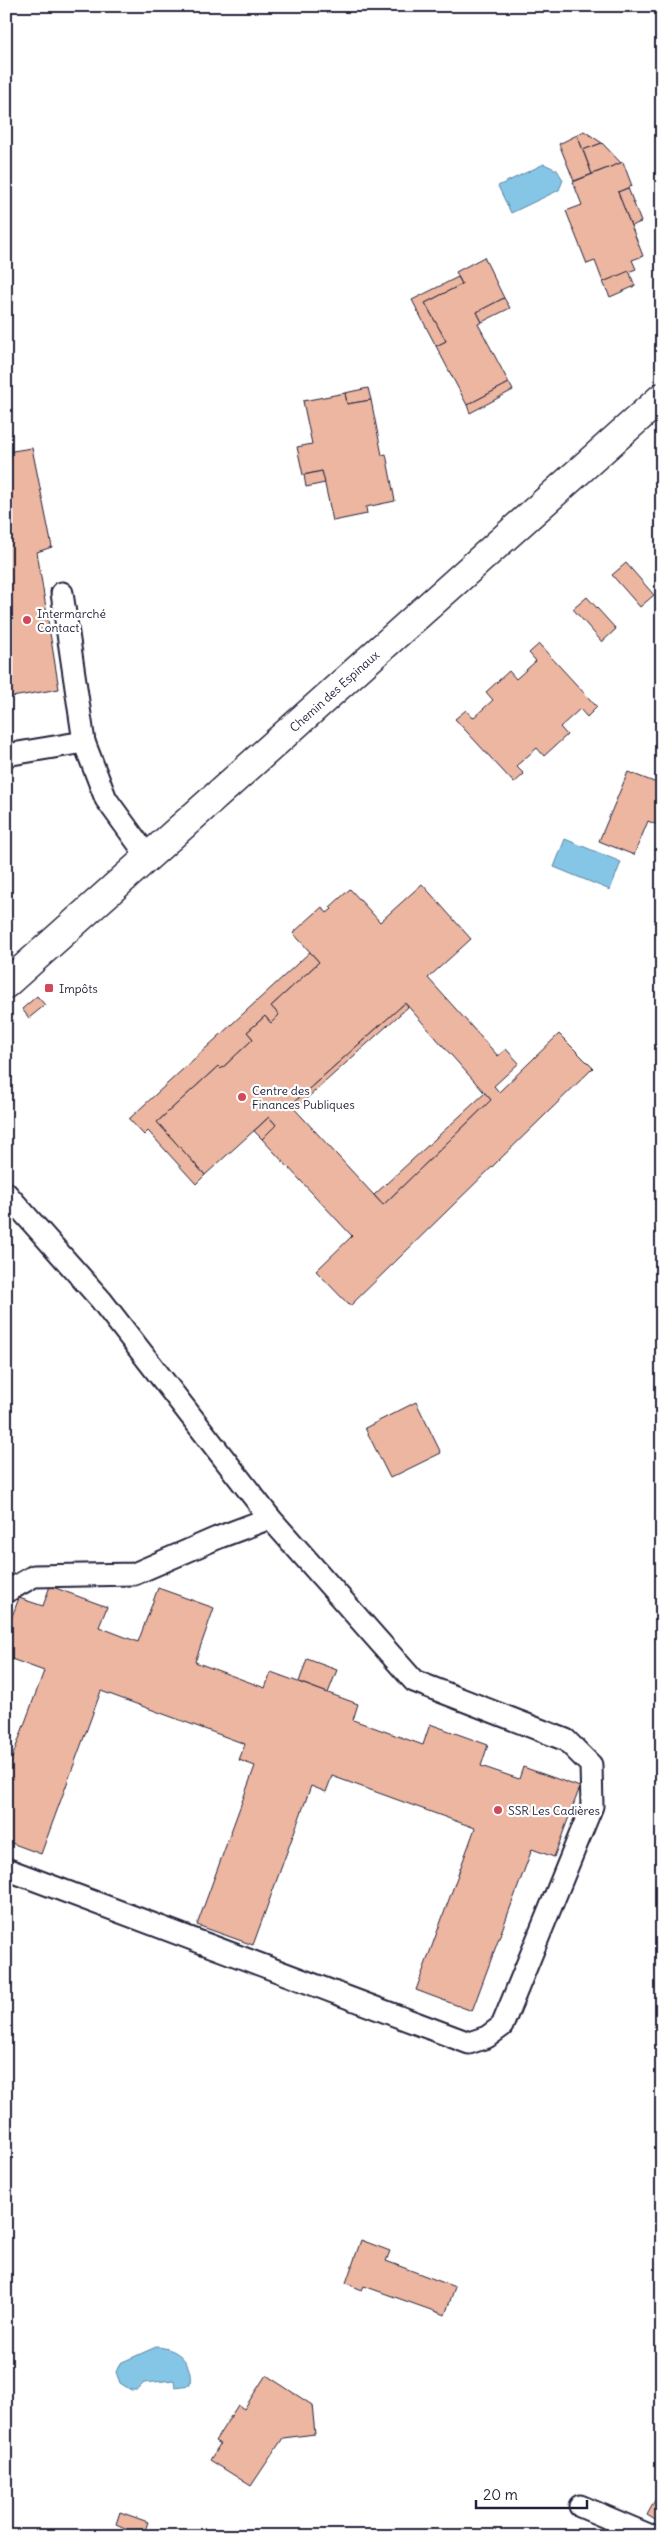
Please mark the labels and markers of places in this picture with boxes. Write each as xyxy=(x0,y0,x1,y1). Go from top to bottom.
place label: Intermarché Contact xyxy=(37,606,106,635)
marker: Intermarché Contact xyxy=(21,614,33,626)
place label: Impôts xyxy=(59,981,98,996)
marker: Impôts xyxy=(43,982,55,994)
place label: Centre des Finances Publiques xyxy=(252,1083,355,1112)
marker: Centre des Finances Publiques xyxy=(236,1091,248,1103)
place label: SSR Les Cadières xyxy=(508,1803,600,1818)
marker: SSR Les Cadières xyxy=(492,1804,504,1816)

